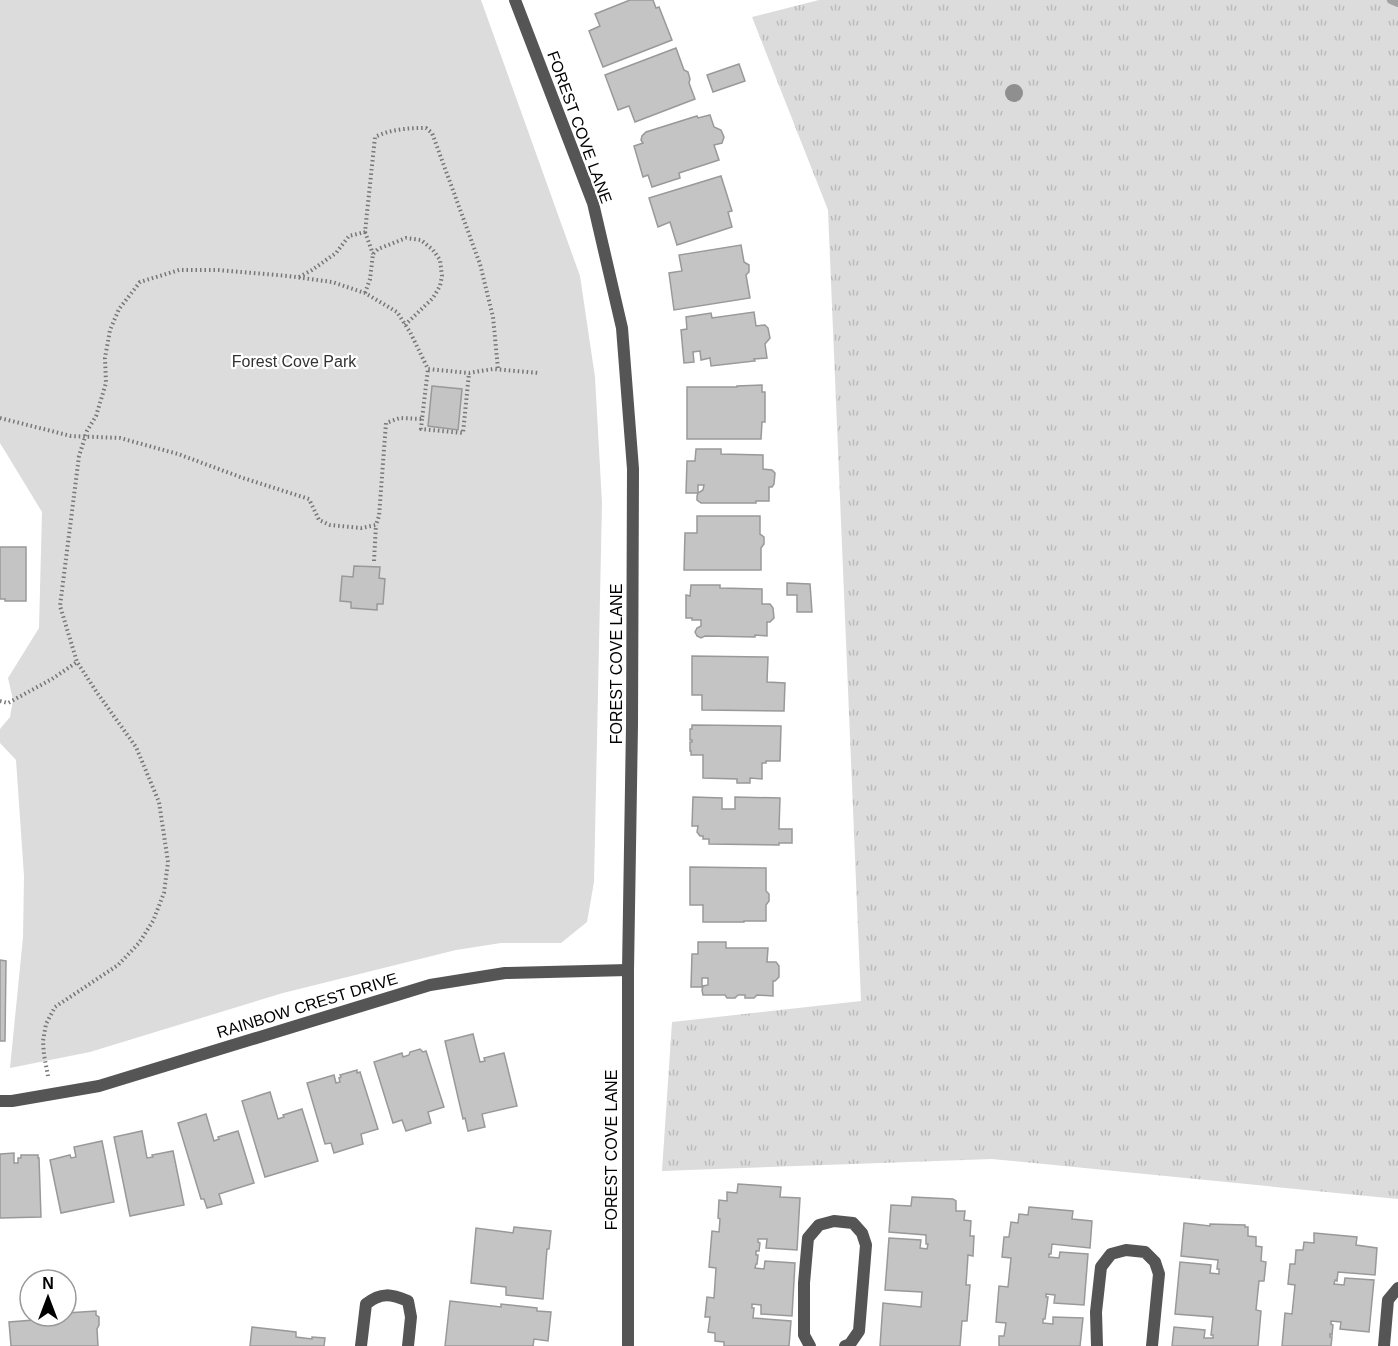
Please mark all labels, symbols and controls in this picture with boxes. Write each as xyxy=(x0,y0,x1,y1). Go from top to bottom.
street label: FOREST COVE LANE xyxy=(544,49,615,206)
park label: Forest Cove Park xyxy=(232,353,357,370)
street label: FOREST COVE LANE xyxy=(608,584,625,744)
street label: RAINBOW CREST DRIVE xyxy=(215,970,400,1041)
street label: FOREST COVE LANE xyxy=(603,1070,620,1230)
north arrow xyxy=(18,1268,78,1328)
text: N xyxy=(42,1275,54,1292)

